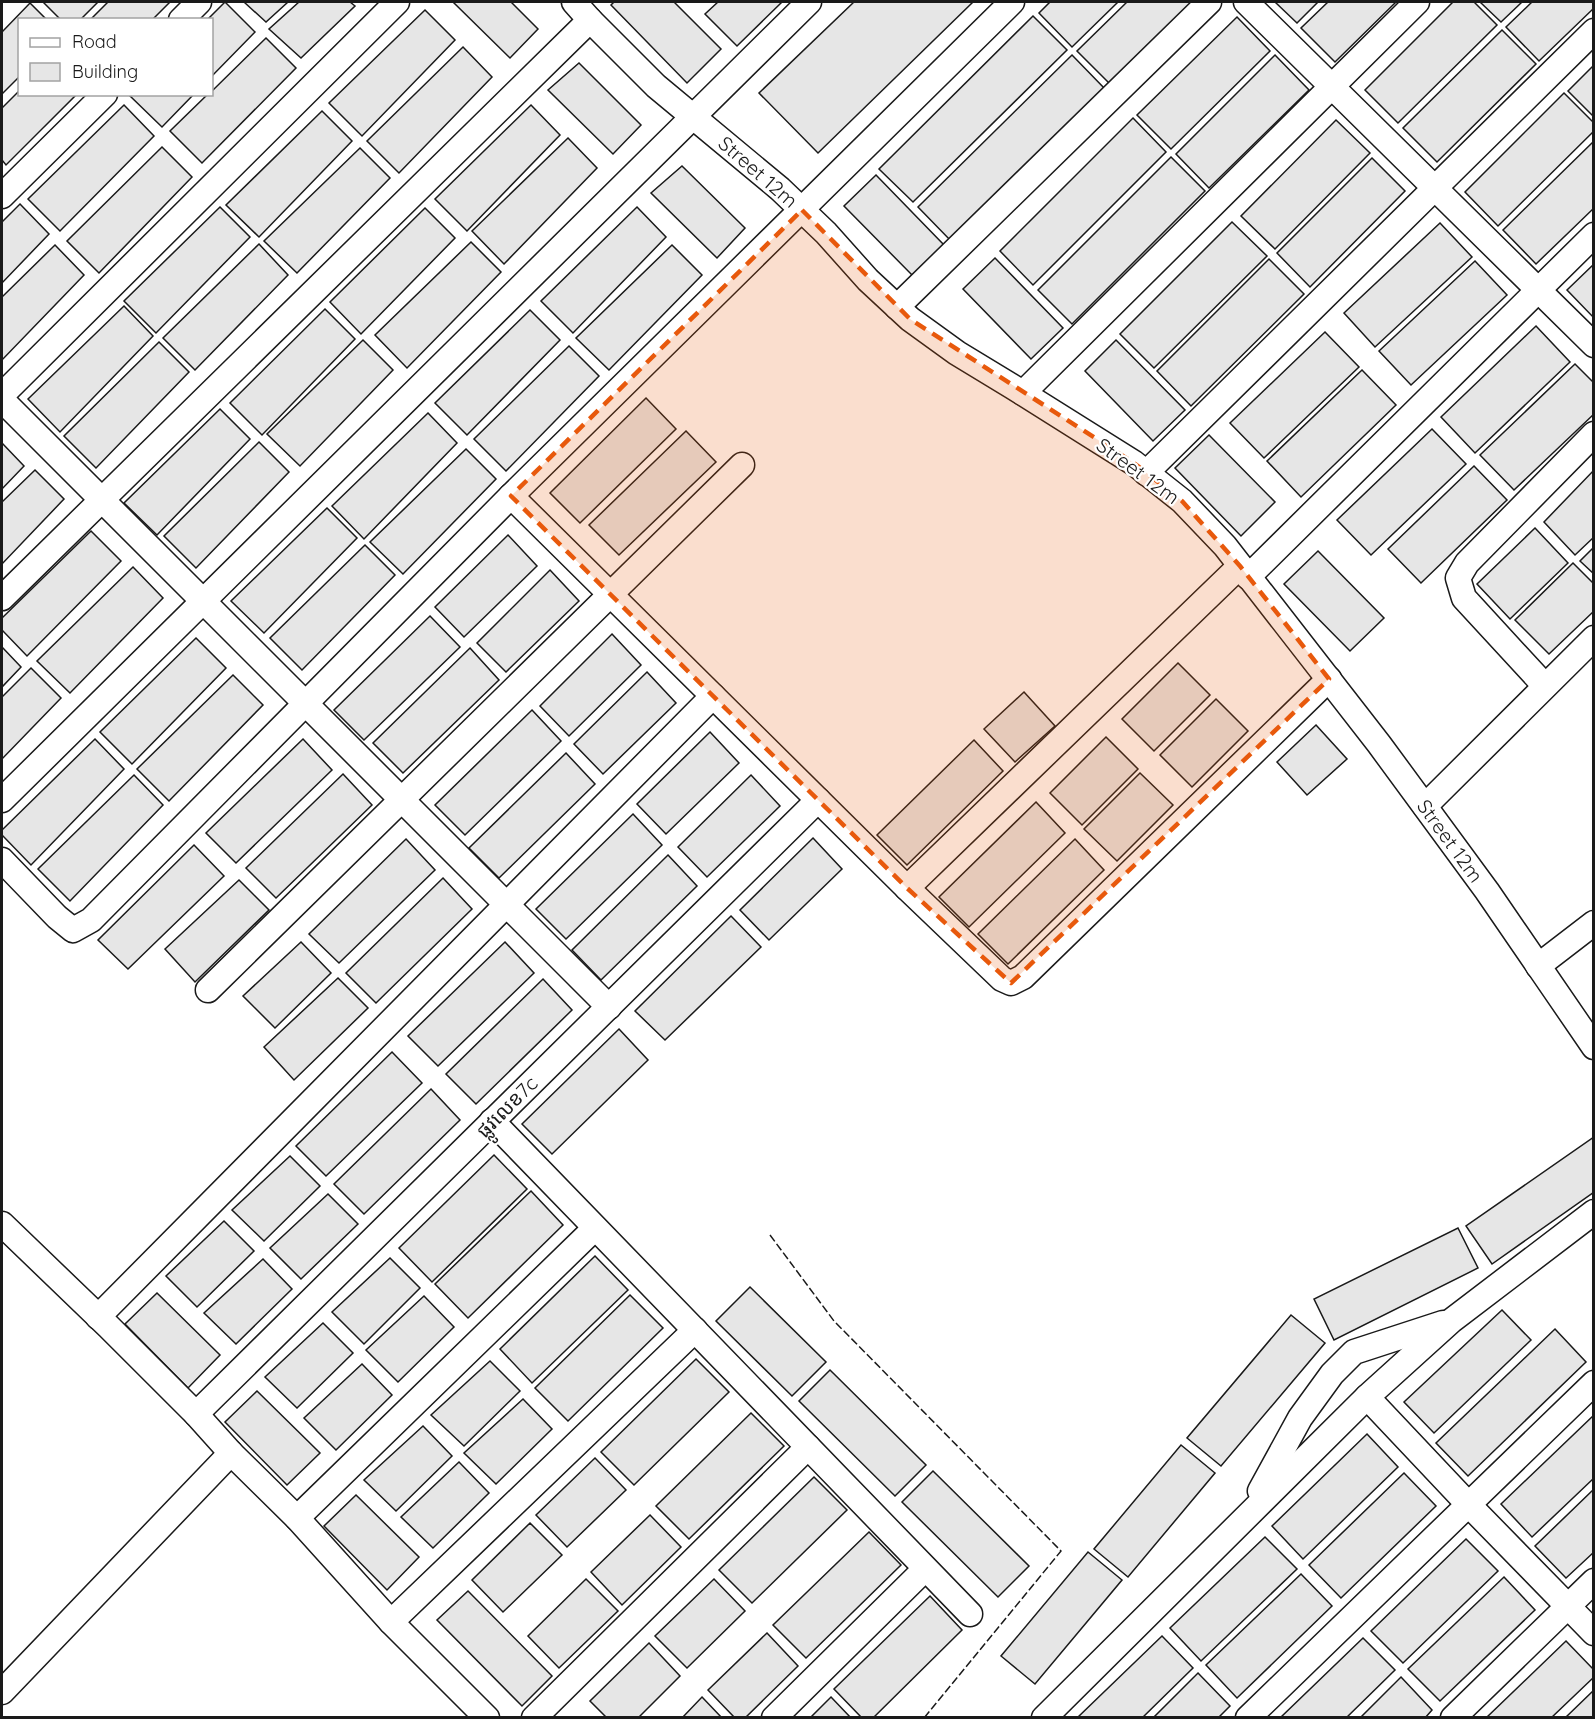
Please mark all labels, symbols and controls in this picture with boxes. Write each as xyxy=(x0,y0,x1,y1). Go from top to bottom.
legend xyxy=(18,18,213,96)
text: Road xyxy=(72,30,117,53)
text: Building xyxy=(72,60,138,83)
street label: Street 12m xyxy=(714,130,803,213)
street label: Street 12m xyxy=(1092,432,1185,509)
street label: Street 12m xyxy=(1412,794,1489,887)
street label: ផ្លូវលេខ7c xyxy=(471,1071,548,1148)

